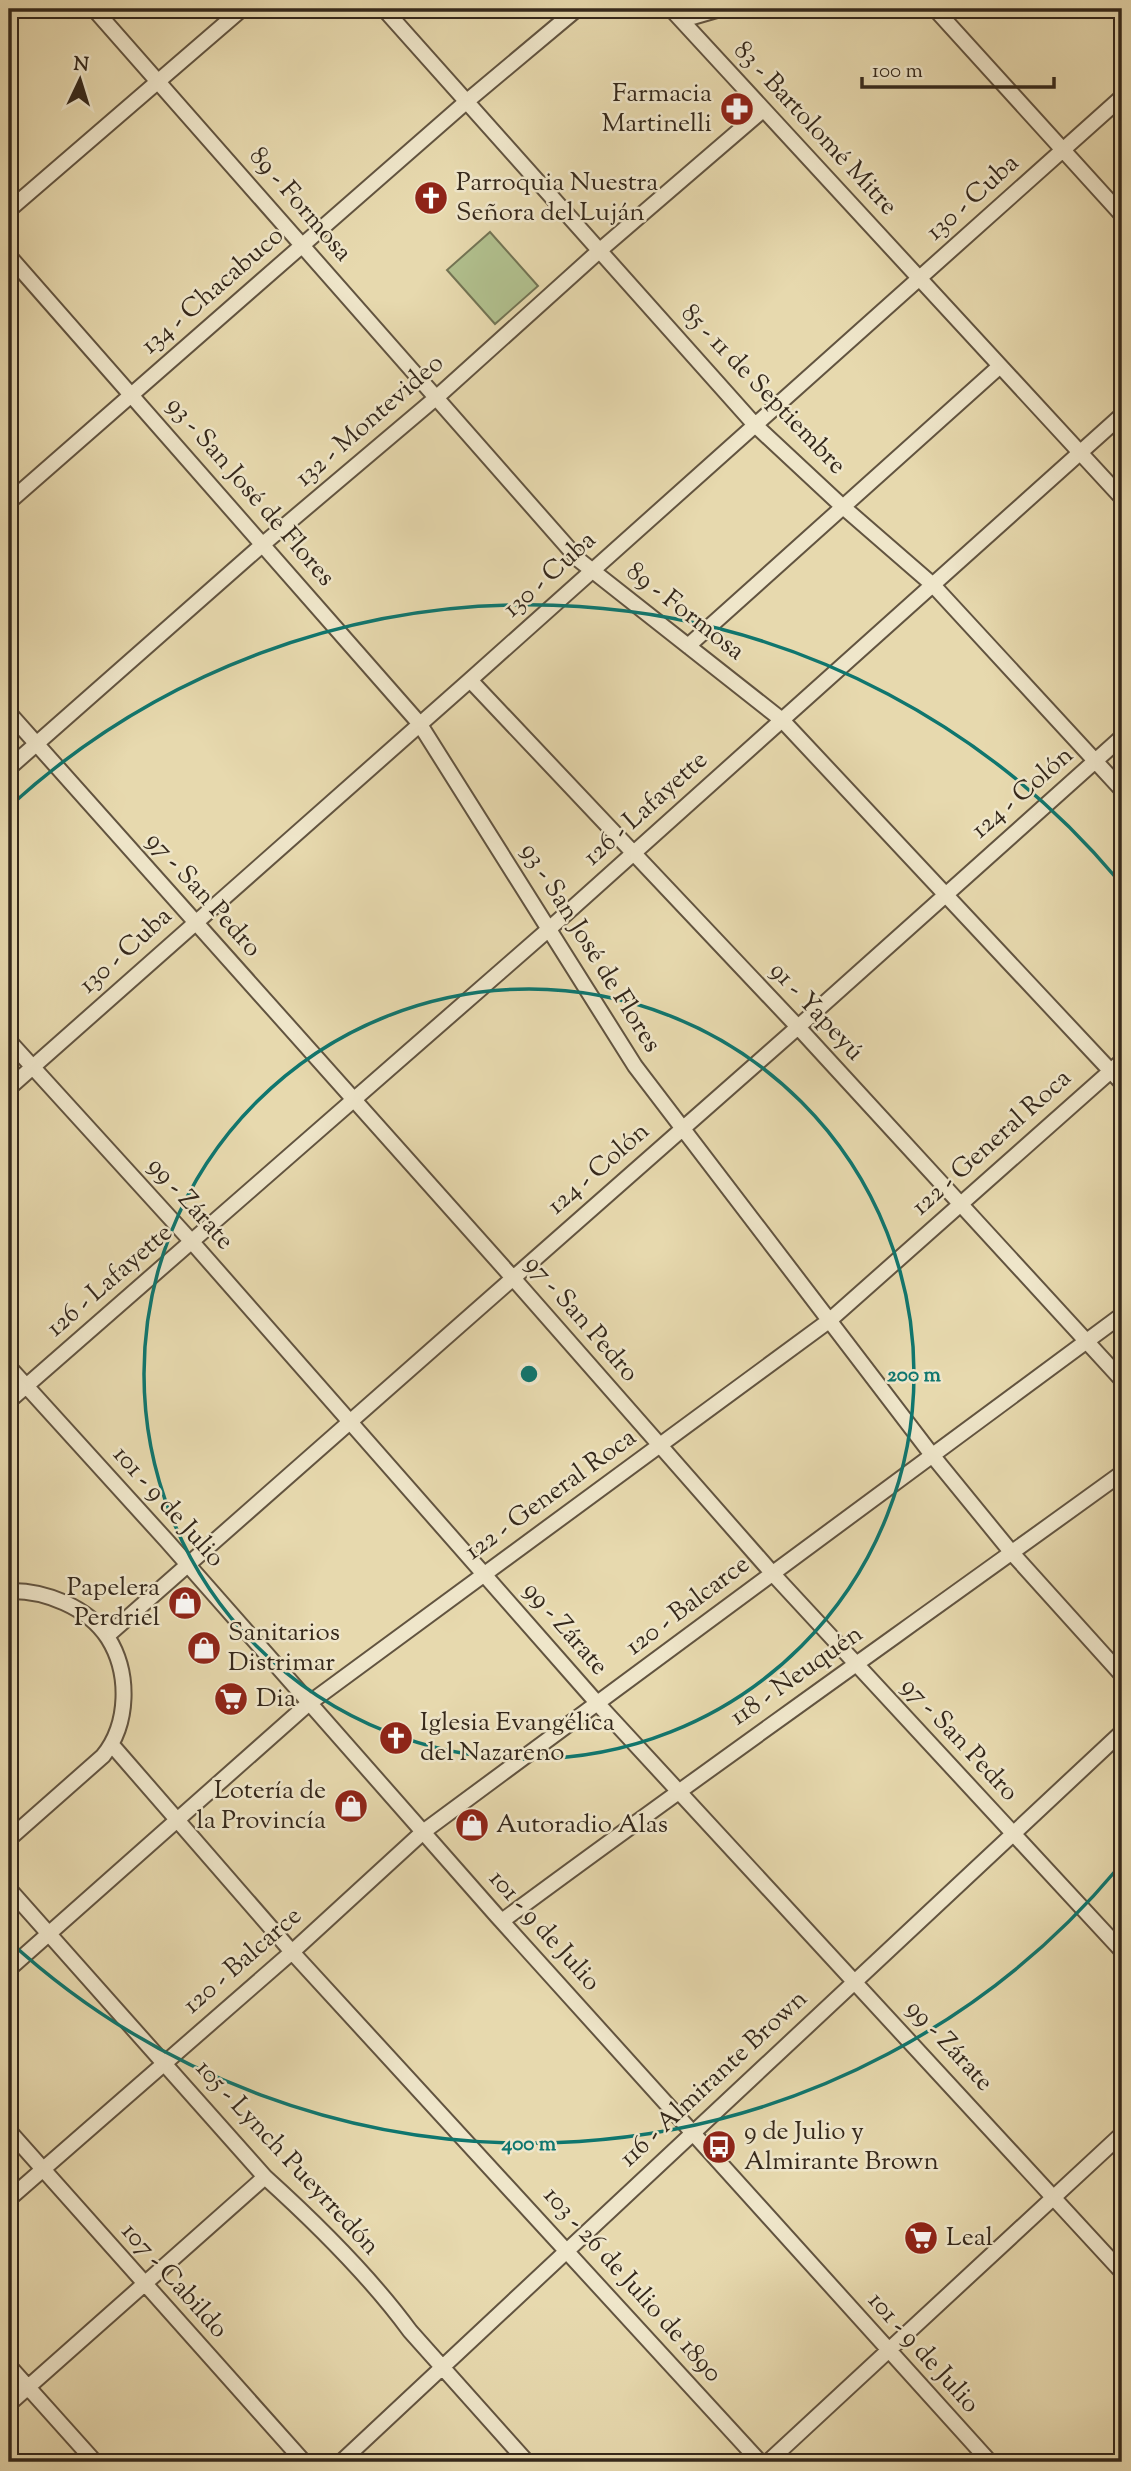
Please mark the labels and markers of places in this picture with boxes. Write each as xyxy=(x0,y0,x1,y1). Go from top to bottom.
place label: Farmacia Martinelli xyxy=(601,76,712,143)
pharmacy icon: Farmacia Martinelli xyxy=(718,90,756,128)
place label: Parroquia Nuestra Señora del Luján xyxy=(456,165,658,232)
church icon: Parroquia Nuestra Señora del Luján xyxy=(412,179,450,217)
centre of rings xyxy=(517,1362,541,1386)
place label: Papelera Perdriel xyxy=(67,1570,160,1637)
shop icon: Papelera Perdriel xyxy=(166,1584,204,1622)
place label: Sanitarios Distrimar xyxy=(228,1615,340,1682)
shop icon: Sanitarios Distrimar xyxy=(185,1629,223,1667)
supermarket icon: Dia xyxy=(212,1680,250,1718)
place label: Dia xyxy=(256,1681,296,1718)
place label: Iglesia Evangélica del Nazareno xyxy=(420,1705,615,1772)
church icon: Iglesia Evangélica del Nazareno xyxy=(377,1719,415,1757)
place label: Lotería de la Provincía xyxy=(196,1773,326,1840)
shop icon: Lotería de la Provincía xyxy=(332,1787,370,1825)
shop icon: Autoradio Alas xyxy=(453,1806,491,1844)
place label: Autoradio Alas xyxy=(496,1807,668,1844)
place label: 9 de Julio y Almirante Brown xyxy=(744,2114,939,2181)
bus stop icon: 9 de Julio y Almirante Brown xyxy=(700,2128,738,2166)
supermarket icon: Leal xyxy=(902,2219,940,2257)
place label: Leal xyxy=(946,2220,993,2257)

